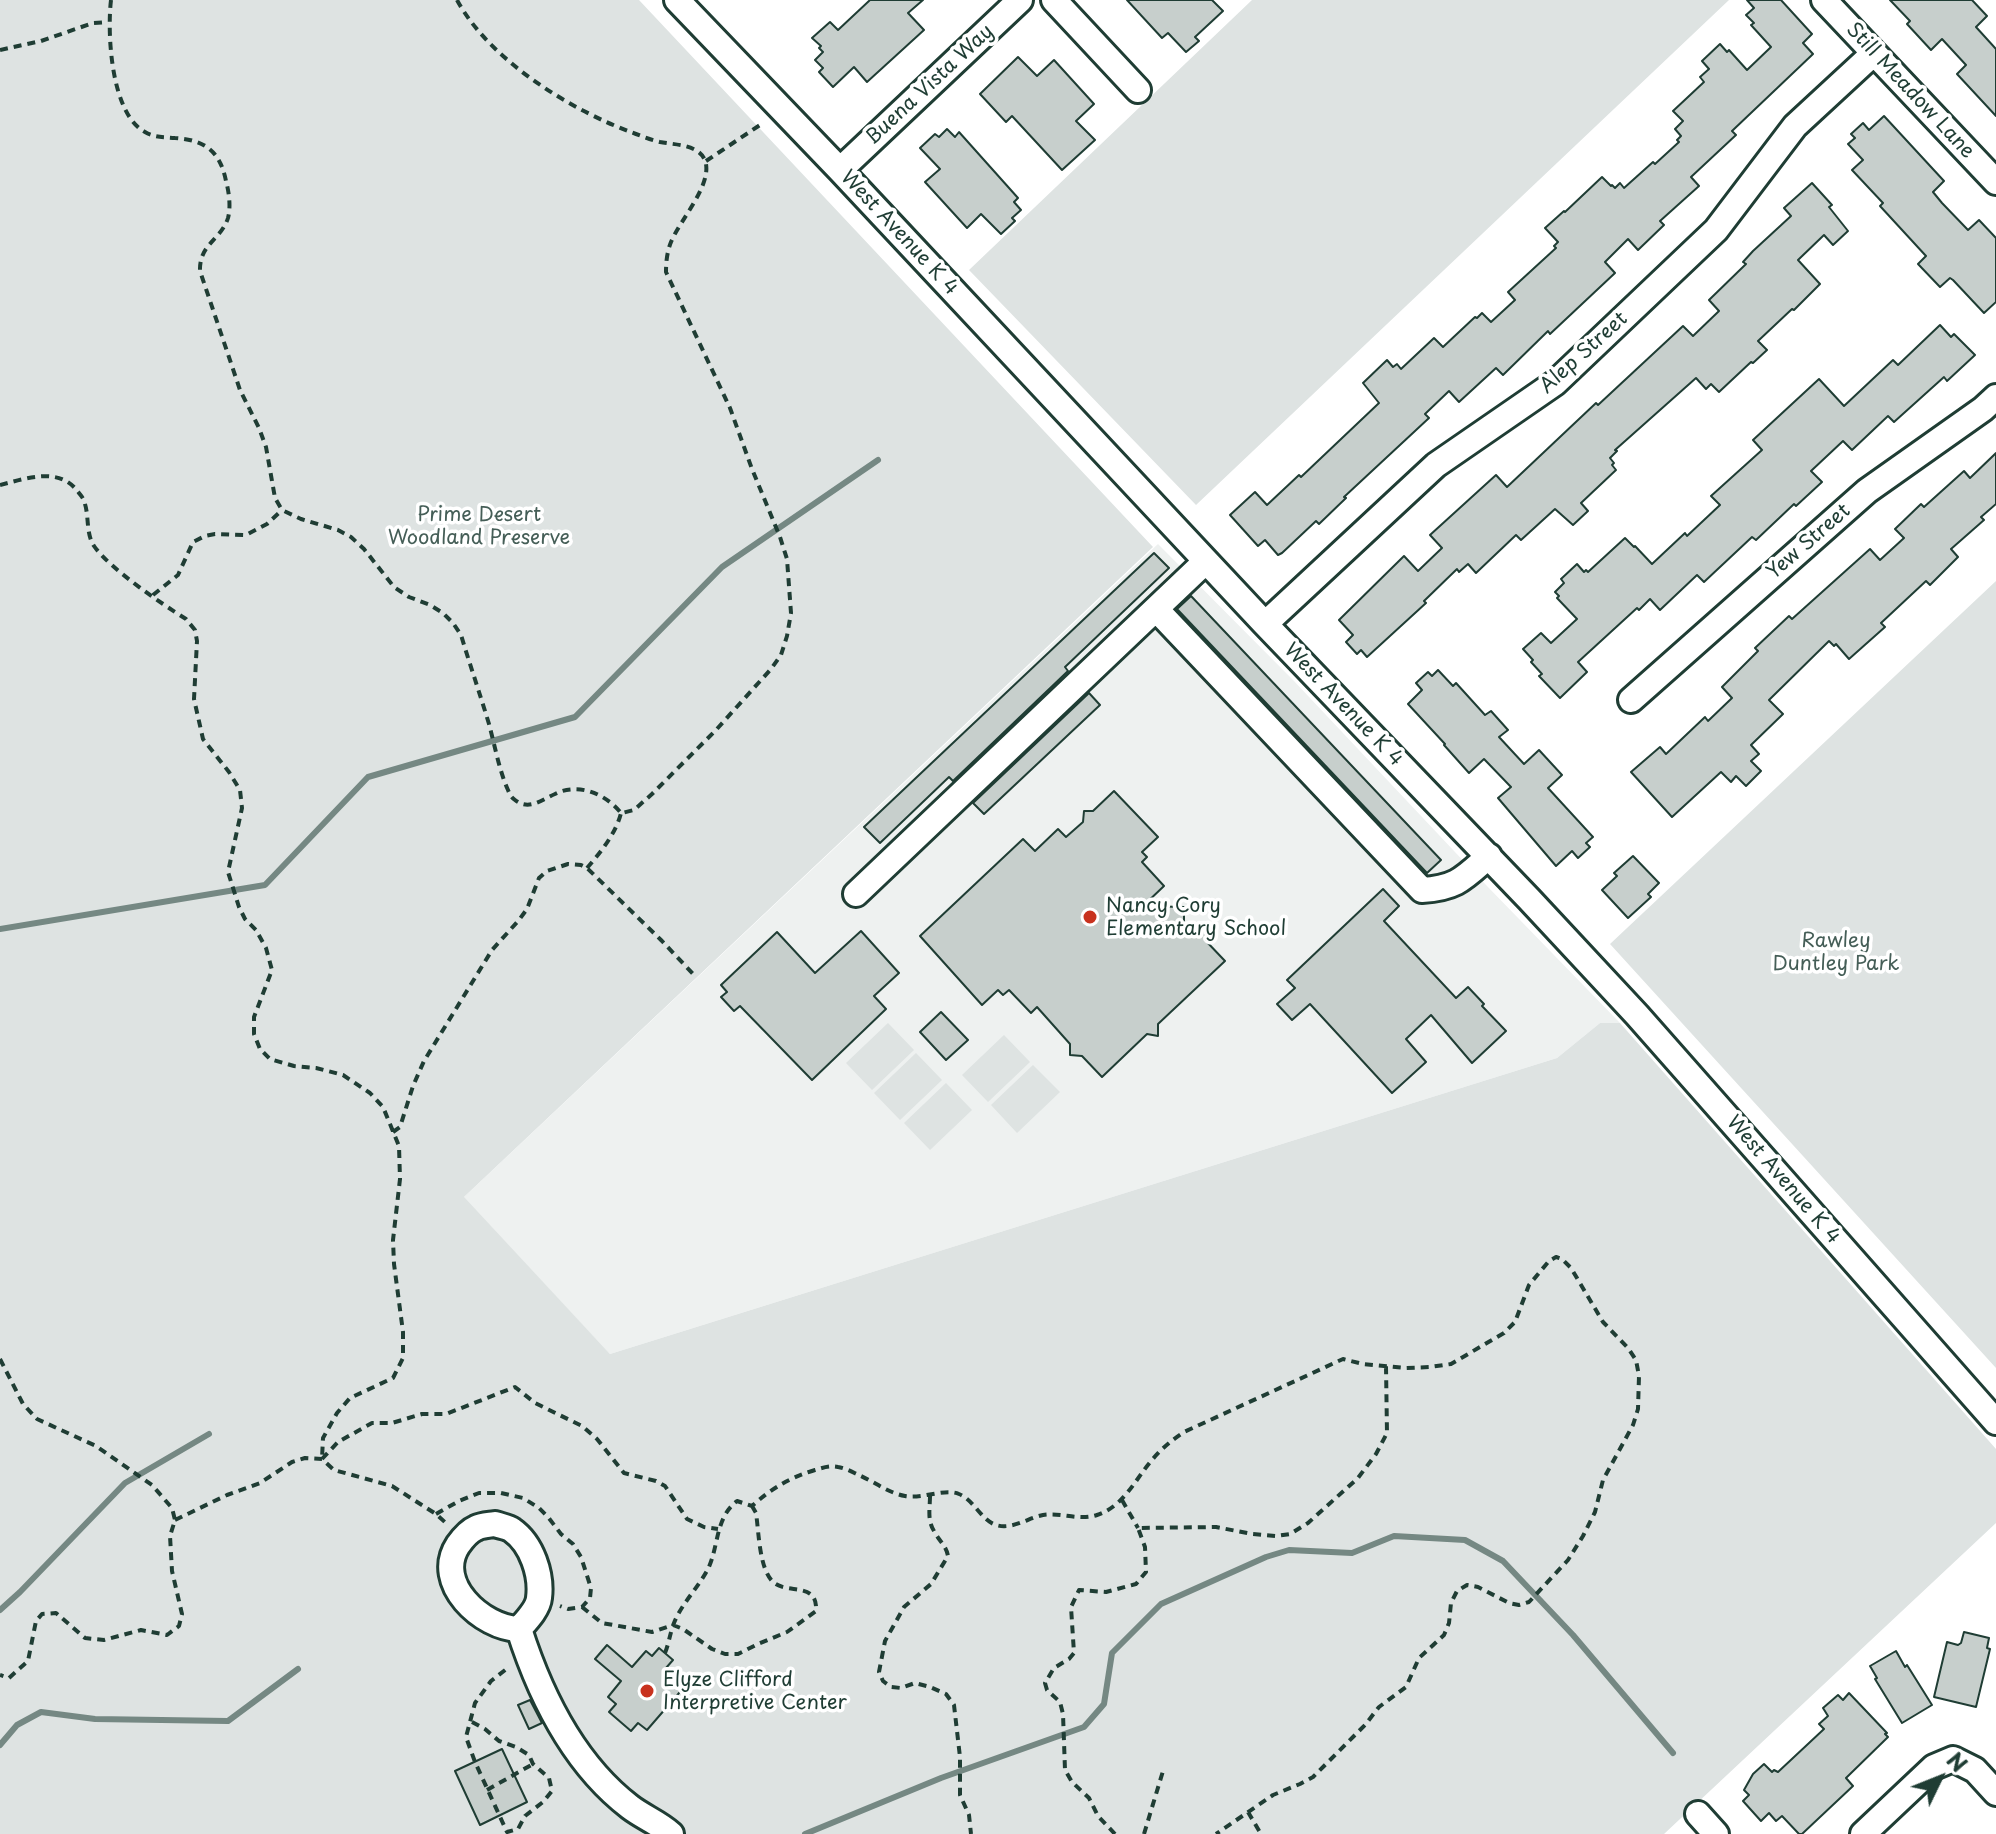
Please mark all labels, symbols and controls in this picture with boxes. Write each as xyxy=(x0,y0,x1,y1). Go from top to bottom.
street label: Still Meadow Lane xyxy=(1841,18,1979,164)
street label: Buena Vista Way xyxy=(861,20,999,150)
street label: West Avenue K 4 xyxy=(835,166,963,300)
street label: Alep Street xyxy=(1535,307,1633,399)
street label: Yew Street xyxy=(1762,499,1856,585)
park label: Prime Desert Woodland Preserve xyxy=(388,503,570,550)
street label: West Avenue K 4 xyxy=(1278,639,1408,771)
place label: Nancy Cory Elementary School xyxy=(1106,894,1286,941)
marker: Nancy Cory Elementary School xyxy=(1081,908,1099,926)
park label: Rawley Duntley Park xyxy=(1772,929,1900,976)
street label: West Avenue K 4 xyxy=(1721,1111,1845,1249)
place label: Elyze Clifford Interpretive Center xyxy=(663,1668,847,1715)
marker: Elyze Clifford Interpretive Center xyxy=(638,1682,656,1700)
north arrow xyxy=(1900,1738,1980,1818)
text: N xyxy=(1940,1744,1976,1779)

